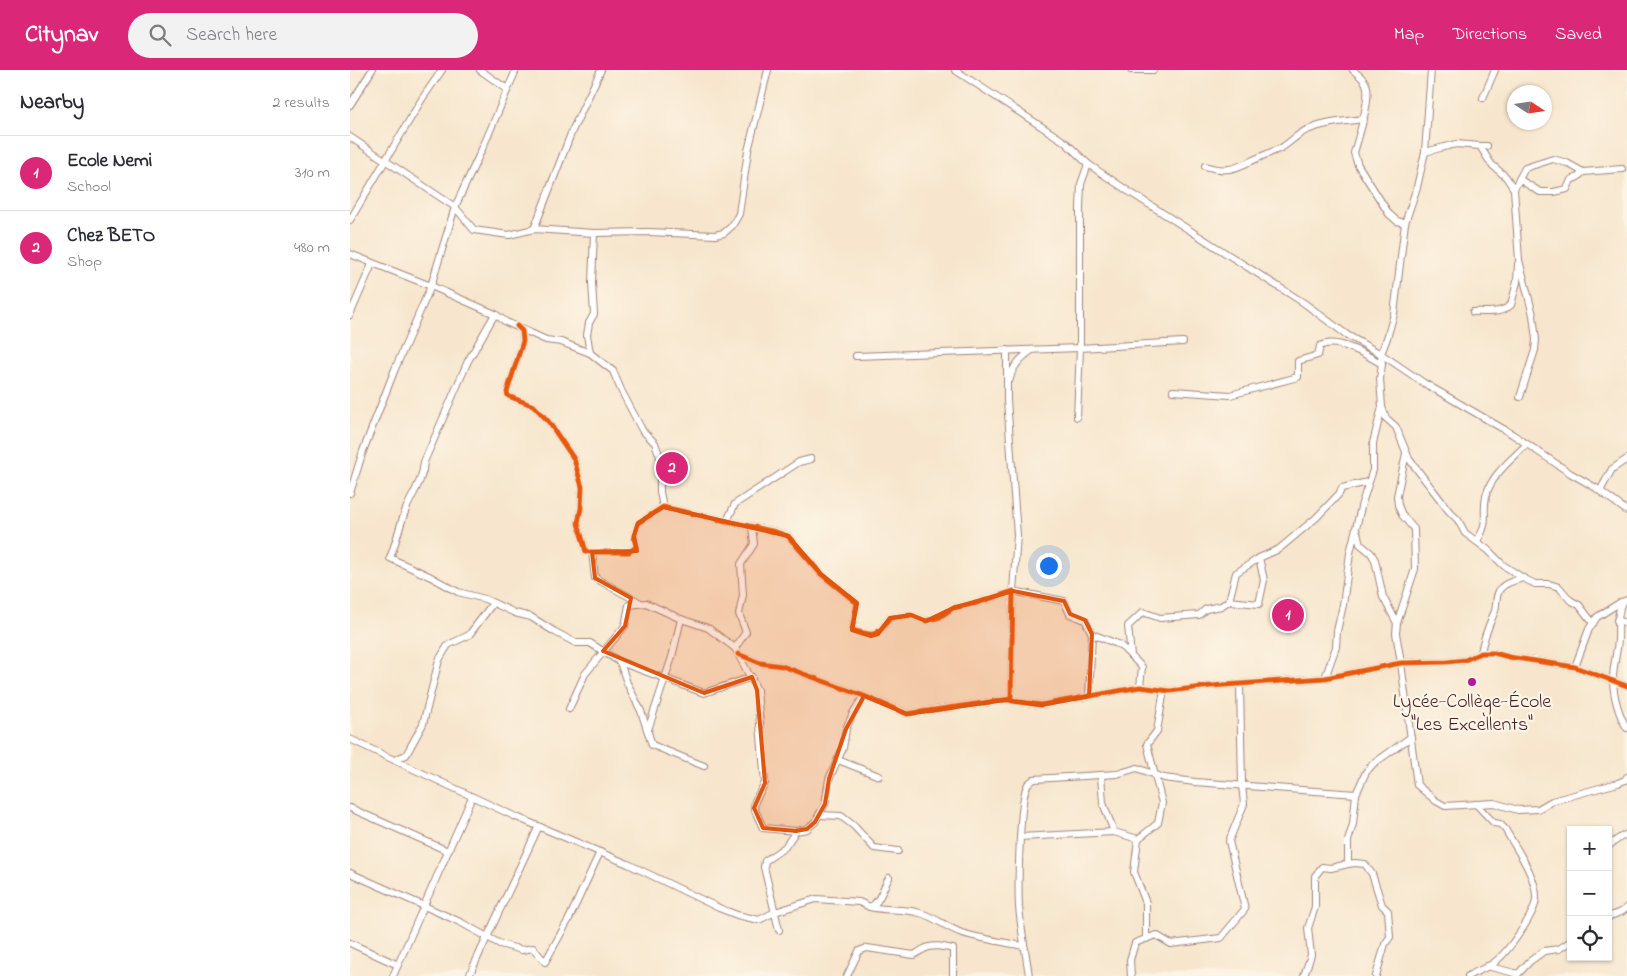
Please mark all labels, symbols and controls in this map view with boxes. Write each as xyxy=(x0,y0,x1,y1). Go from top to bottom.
search box xyxy=(128,13,478,58)
text: Citynav xyxy=(25,18,98,53)
icon: search xyxy=(146,21,174,49)
text: Search here xyxy=(186,22,277,49)
text: Map xyxy=(1394,22,1424,48)
text: Directions xyxy=(1452,22,1527,48)
text: Saved xyxy=(1555,22,1602,48)
north arrow xyxy=(1507,85,1552,130)
text: Nearby xyxy=(20,88,84,118)
text: 2 results xyxy=(272,91,330,115)
text: Ecole Nemi xyxy=(67,148,152,175)
text: 1 xyxy=(33,161,39,185)
text: 310 m xyxy=(295,161,330,185)
text: School xyxy=(67,175,111,199)
text: Chez BETO xyxy=(67,223,155,250)
text: 2 xyxy=(32,236,40,260)
text: 480 m xyxy=(294,236,330,260)
text: Shop xyxy=(67,250,102,274)
pin: 2 xyxy=(656,449,688,487)
your location xyxy=(1036,553,1062,579)
pin: 1 xyxy=(1272,596,1304,634)
marker: Lycée-Collège-École "Les Excellents" xyxy=(1466,676,1478,688)
place label: Lycée-Collège-École "Les Excellents" xyxy=(1393,688,1551,740)
map controls xyxy=(1567,826,1612,961)
button: + xyxy=(1567,826,1612,871)
button: − xyxy=(1567,871,1612,916)
button: locate xyxy=(1567,916,1612,961)

